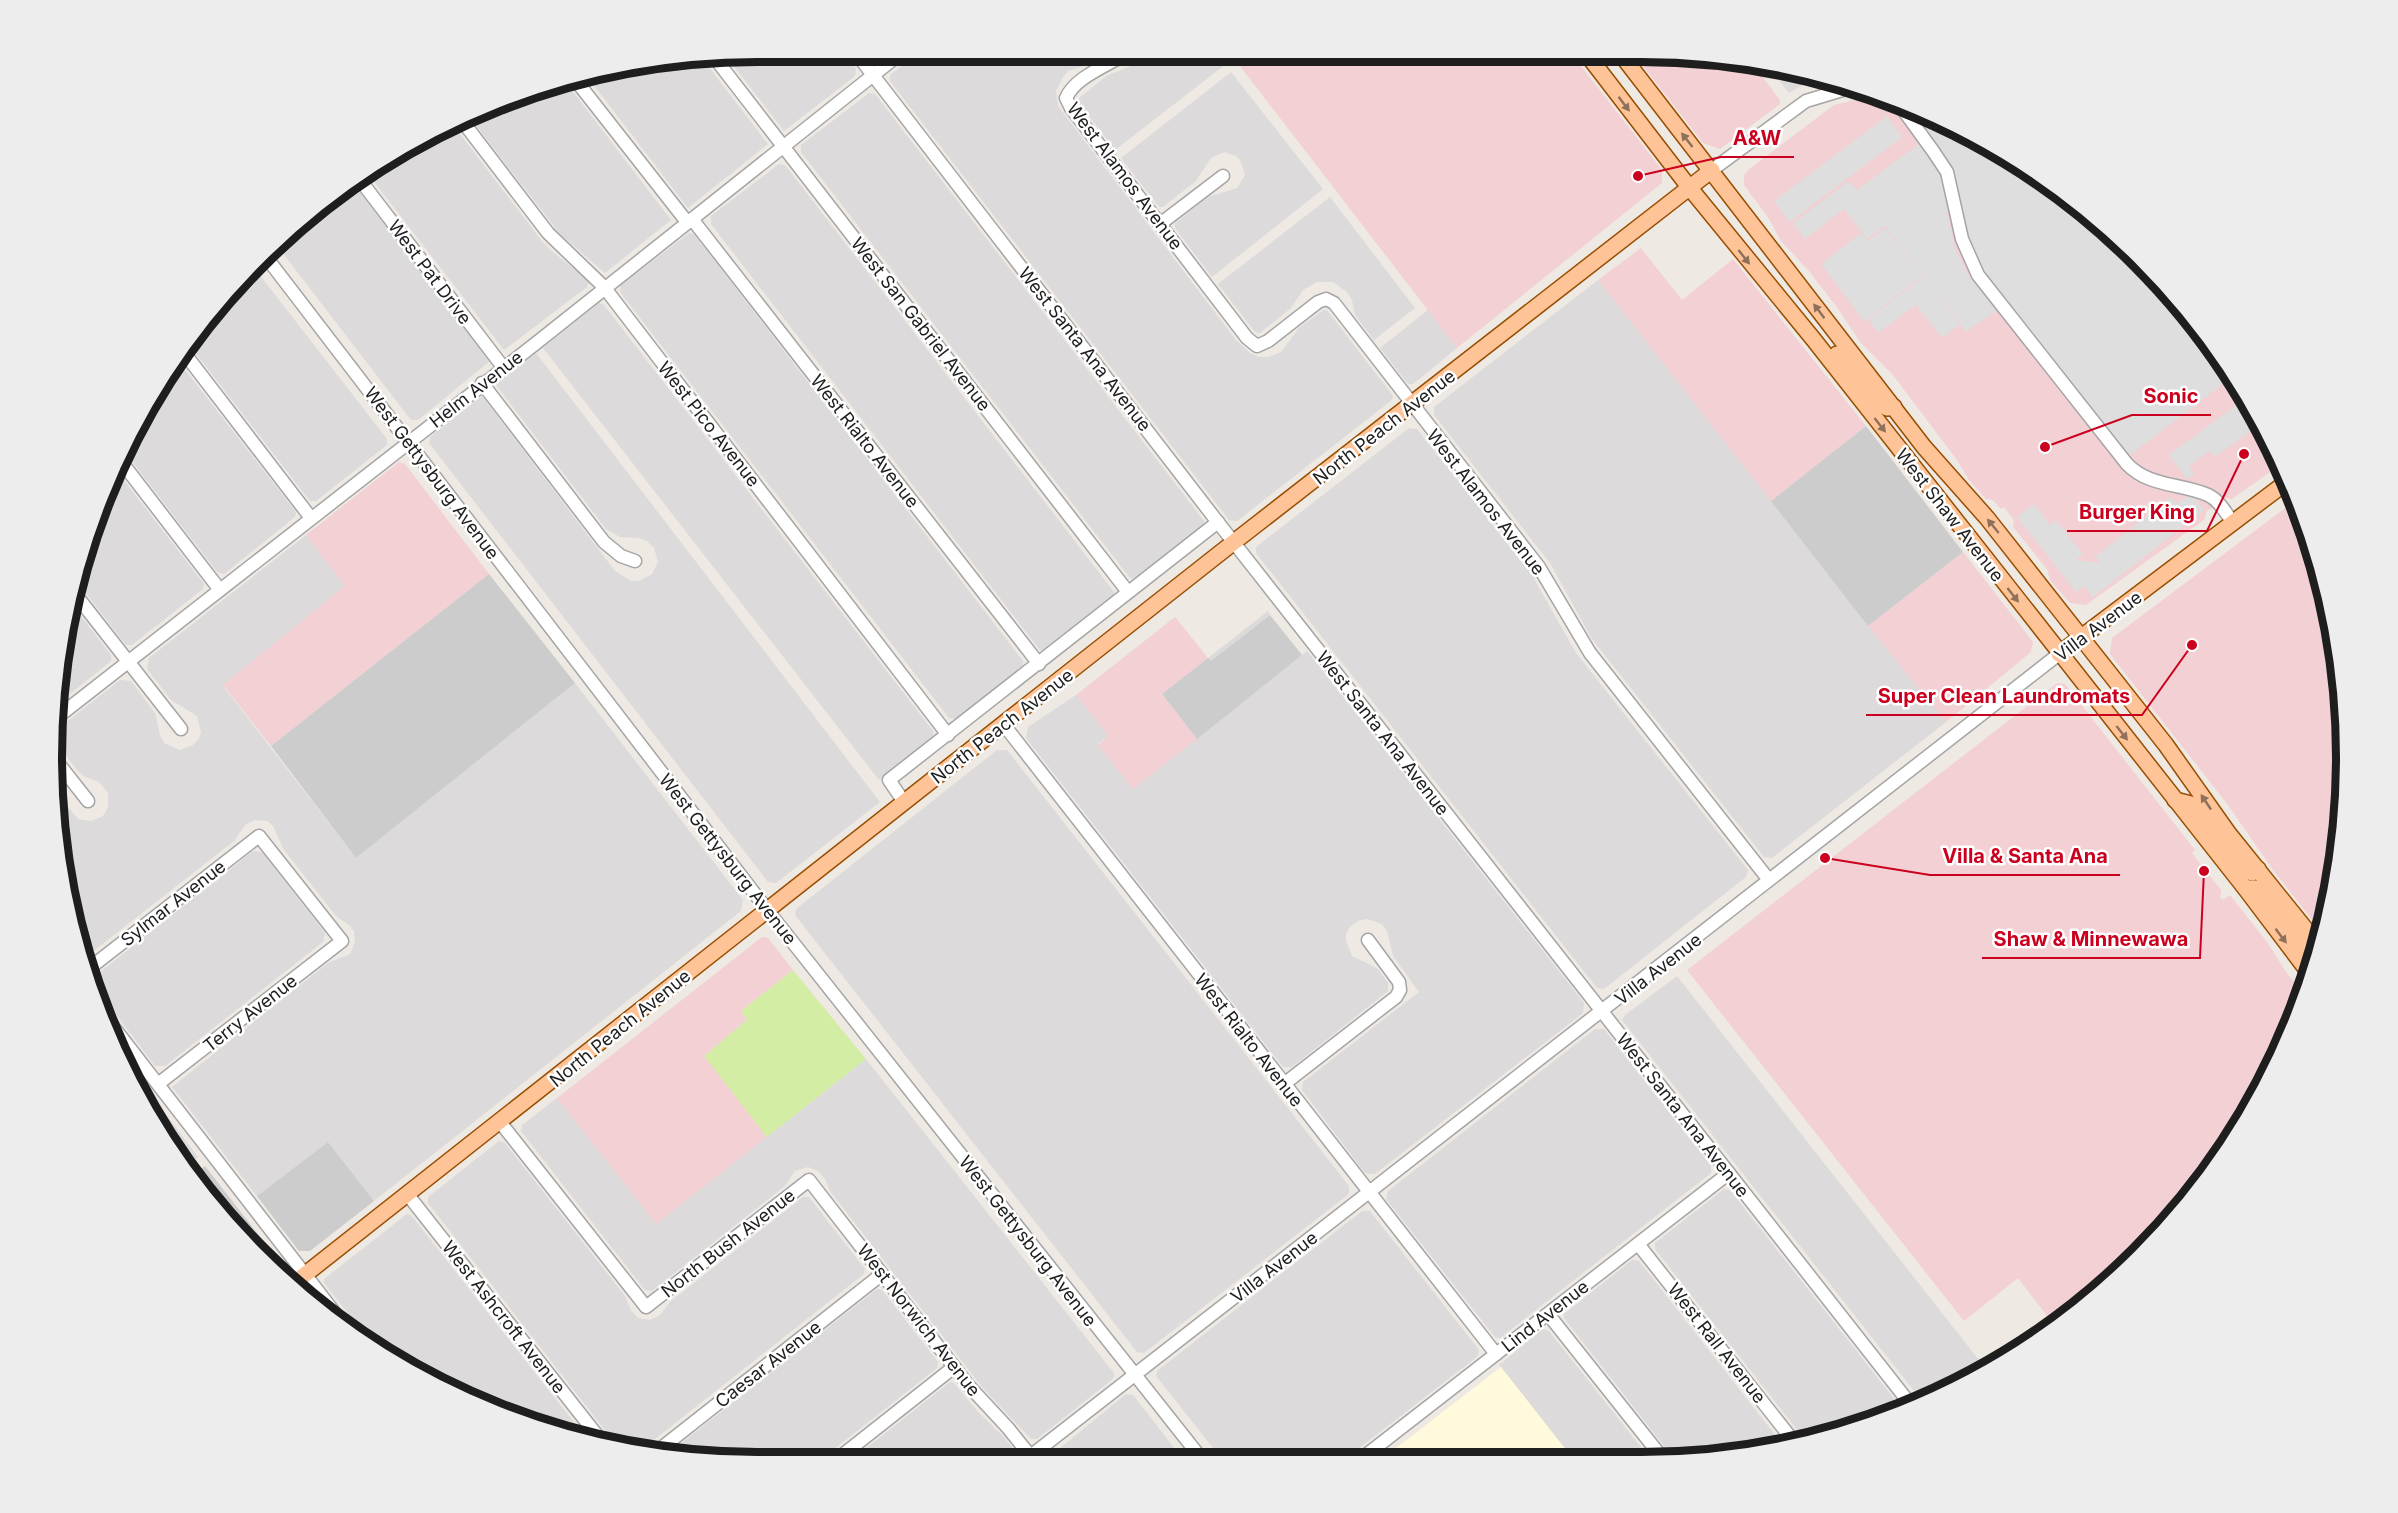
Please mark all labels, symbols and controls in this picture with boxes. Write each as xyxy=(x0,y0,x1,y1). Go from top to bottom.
one-way arrow xyxy=(1618,95,1630,111)
street label: West Alamos Avenue xyxy=(1063,98,1187,254)
callout: A&W xyxy=(1721,119,1794,157)
text: A&W xyxy=(1733,126,1781,150)
one-way arrow xyxy=(1682,132,1694,147)
street label: West Pat Drive xyxy=(384,216,476,328)
street label: West San Gabriel Avenue xyxy=(847,233,995,415)
one-way arrow xyxy=(1738,249,1751,265)
street label: West Santa Ana Avenue xyxy=(1014,263,1156,435)
one-way arrow xyxy=(1812,303,1825,319)
street label: Helm Avenue xyxy=(425,346,527,432)
street label: West Pico Avenue xyxy=(654,357,764,491)
street label: North Peach Avenue xyxy=(1309,365,1459,489)
street label: West Rialto Avenue xyxy=(806,370,924,512)
callout: Sonic xyxy=(2132,377,2211,415)
street label: West Gettysburg Avenue xyxy=(360,383,504,563)
text: Sonic xyxy=(2144,384,2199,408)
one-way arrow xyxy=(1873,418,1885,433)
street label: West Alamos Avenue xyxy=(1423,425,1549,579)
street label: West Shaw Avenue xyxy=(1892,444,2008,586)
callout: Burger King xyxy=(2067,493,2207,531)
text: Burger King xyxy=(2079,500,2195,524)
one-way arrow xyxy=(1988,519,2000,534)
street label: Villa Avenue xyxy=(2050,586,2146,666)
one-way arrow xyxy=(2007,587,2020,603)
street label: West Santa Ana Avenue xyxy=(1312,647,1454,819)
street label: North Peach Avenue xyxy=(927,664,1077,788)
callout: Super Clean Laundromats xyxy=(1866,677,2142,715)
text: Super Clean Laundromats xyxy=(1878,684,2130,708)
one-way arrow xyxy=(2115,725,2128,741)
street label: West Gettysburg Avenue xyxy=(655,770,801,948)
one-way arrow xyxy=(2201,794,2212,810)
callout: Villa & Santa Ana xyxy=(1930,837,2120,875)
text: Villa & Santa Ana xyxy=(1942,844,2108,868)
street label: Sylmar Avenue xyxy=(116,856,230,950)
callout: Shaw & Minnewawa xyxy=(1982,920,2200,958)
text: Shaw & Minnewawa xyxy=(1994,927,2188,951)
street label: Villa Avenue xyxy=(1611,929,1705,1009)
one-way arrow xyxy=(2274,929,2286,944)
street label: North Peach Avenue xyxy=(546,965,694,1091)
street label: West Rialto Avenue xyxy=(1190,969,1308,1111)
street label: Terry Avenue xyxy=(199,970,301,1056)
street label: West Santa Ana Avenue xyxy=(1612,1029,1754,1201)
street label: West Gettysburg Avenue xyxy=(955,1152,1101,1330)
street label: North Bush Avenue xyxy=(657,1184,799,1302)
street label: Villa Avenue xyxy=(1227,1227,1321,1307)
street label: West Ashcroft Avenue xyxy=(438,1236,570,1398)
street label: West Norwich Avenue xyxy=(853,1240,985,1400)
street label: Lind Avenue xyxy=(1497,1276,1593,1356)
street label: West Rall Avenue xyxy=(1664,1279,1770,1407)
street label: Caesar Avenue xyxy=(711,1316,825,1412)

